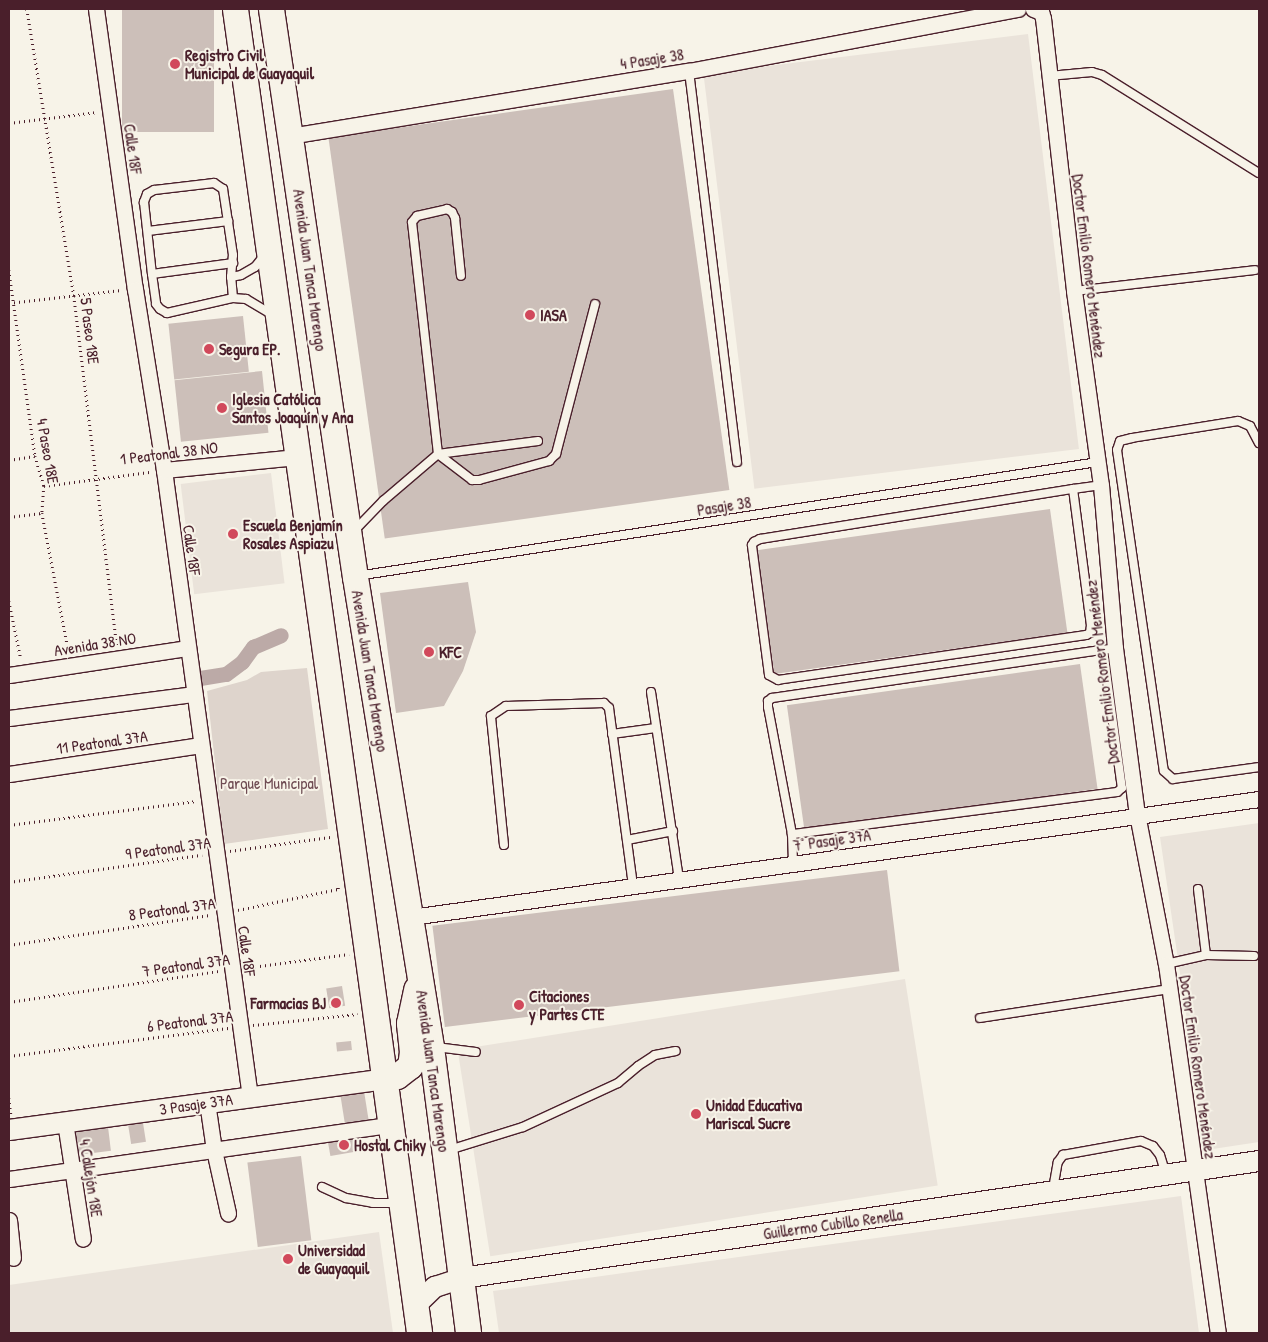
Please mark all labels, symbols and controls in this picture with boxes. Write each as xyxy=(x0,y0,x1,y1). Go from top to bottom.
place label: Registro Civil Municipal de Guayaquil xyxy=(185,45,314,83)
street label: 4 Pasaje 38 xyxy=(619,45,685,73)
marker: Registro Civil Municipal de Guayaquil xyxy=(169,58,181,70)
street label: Calle 18F xyxy=(120,123,146,175)
street label: Doctor Emilio Romero Menéndez xyxy=(1068,173,1110,359)
street label: Avenida Juan Tanca Marengo xyxy=(289,188,331,352)
street label: 5 Paseo 18E xyxy=(76,297,104,365)
place label: IASA xyxy=(540,305,567,325)
marker: IASA xyxy=(524,309,536,321)
place label: Segura EP. xyxy=(219,339,281,359)
marker: Segura EP. xyxy=(203,343,215,355)
place label: Iglesia Católica Santos Joaquín y Ana xyxy=(232,389,353,427)
marker: Iglesia Católica Santos Joaquín y Ana xyxy=(216,402,228,414)
street label: 4 Paseo 18E xyxy=(33,417,63,485)
street label: 1 Peatonal 38 NO xyxy=(119,437,219,469)
street label: Pasaje 38 xyxy=(696,492,752,520)
place label: Escuela Benjamín Rosales Aspiazu xyxy=(243,515,343,553)
street label: Calle 18F xyxy=(179,524,205,576)
marker: Escuela Benjamín Rosales Aspiazu xyxy=(227,528,239,540)
street label: Doctor Emilio Romero Menéndez xyxy=(1081,579,1123,765)
street label: Avenida Juan Tanca Marengo xyxy=(348,589,392,753)
street label: Avenida 38 NO xyxy=(53,628,137,660)
place label: KFC xyxy=(439,642,462,662)
marker: KFC xyxy=(423,646,435,658)
street label: 11 Peatonal 37A xyxy=(55,726,149,758)
park label: Parque Municipal xyxy=(220,773,318,793)
street label: 7° Pasaje 37A xyxy=(792,825,872,855)
street label: 9 Peatonal 37A xyxy=(124,832,212,864)
street label: 8 Peatonal 37A xyxy=(127,893,217,925)
street label: Calle 18F xyxy=(234,925,260,977)
street label: 7 Peatonal 37A xyxy=(141,949,231,981)
street label: Doctor Emilio Romero Menéndez xyxy=(1176,974,1220,1160)
place label: Citaciones y Partes CTE xyxy=(529,986,605,1024)
street label: Avenida Juan Tanca Marengo xyxy=(412,989,454,1153)
place label: Farmacias BJ xyxy=(250,993,326,1013)
marker: Farmacias BJ xyxy=(330,997,342,1009)
marker: Citaciones y Partes CTE xyxy=(513,999,525,1011)
street label: 6 Peatonal 37A xyxy=(146,1006,234,1036)
street label: 3 Pasaje 37A xyxy=(158,1089,234,1119)
place label: Unidad Educativa Mariscal Sucre xyxy=(706,1095,802,1133)
marker: Unidad Educativa Mariscal Sucre xyxy=(690,1108,702,1120)
place label: Hostal Chiky xyxy=(354,1135,426,1155)
street label: 4 Callejón 18E xyxy=(75,1138,107,1218)
marker: Hostal Chiky xyxy=(338,1139,350,1151)
street label: Guillermo Cubillo Renella xyxy=(762,1205,904,1243)
place label: Universidad de Guayaquil xyxy=(298,1240,369,1278)
marker: Universidad de Guayaquil xyxy=(282,1253,294,1265)

